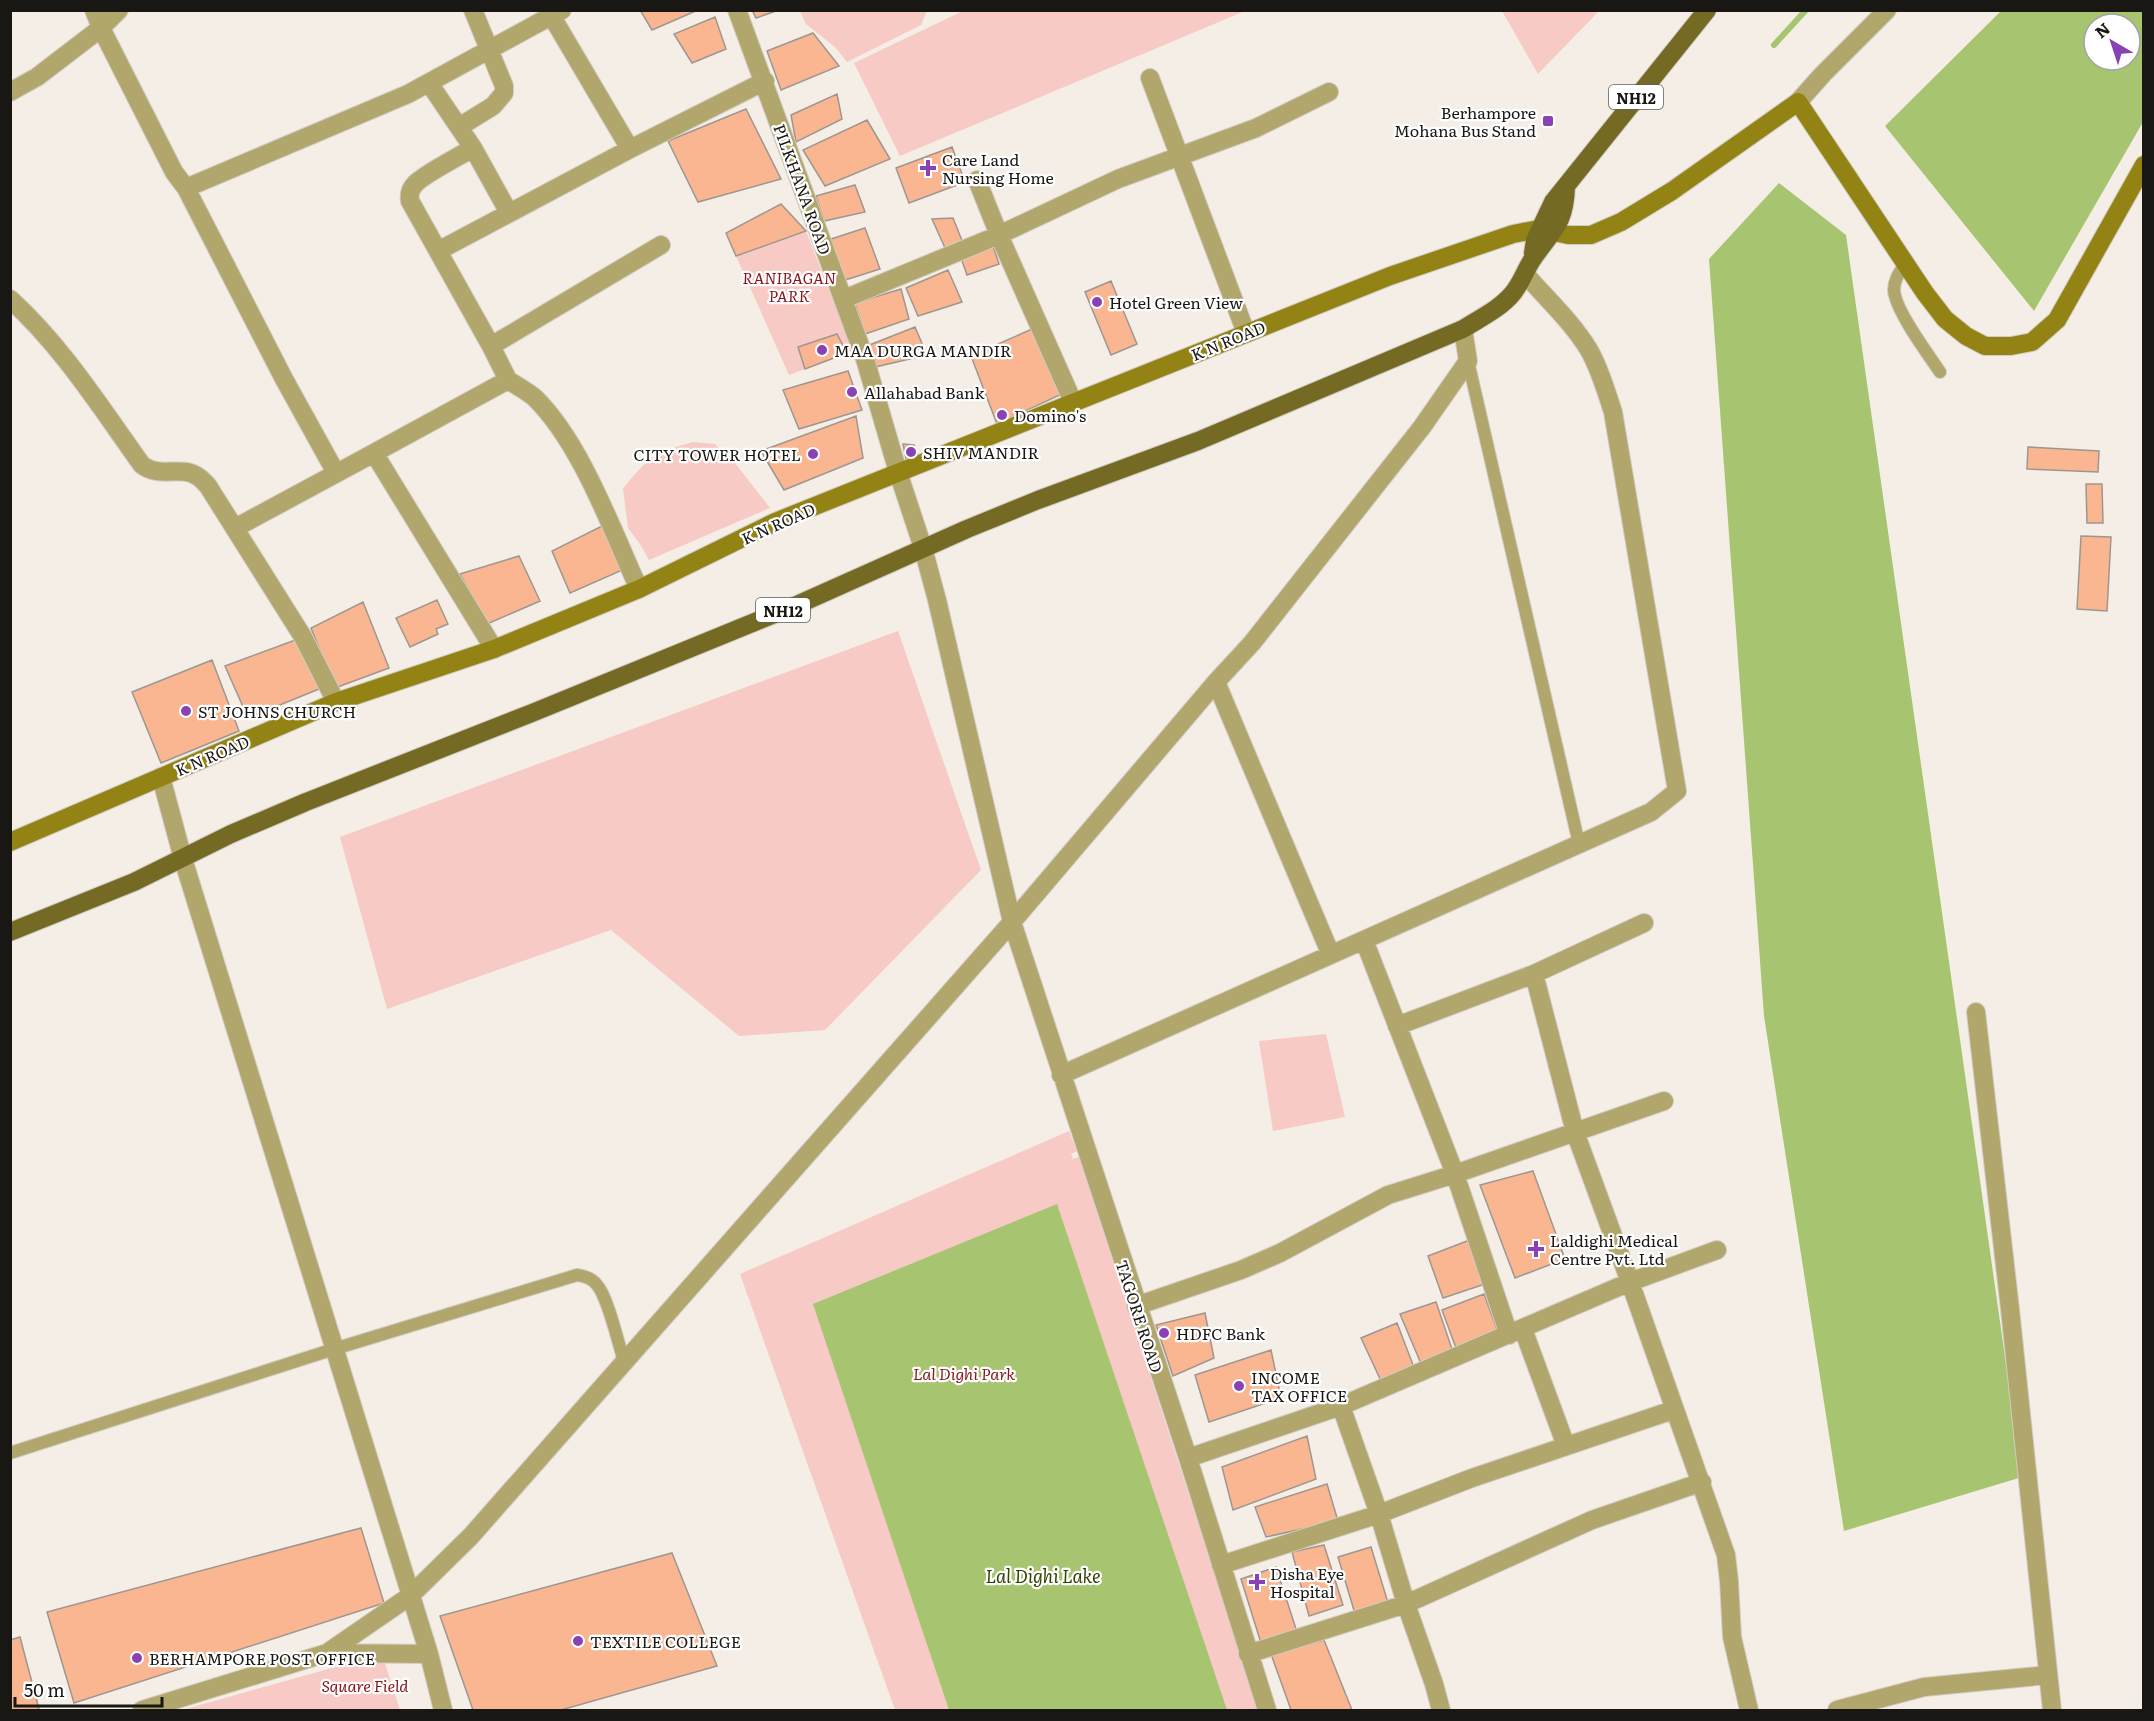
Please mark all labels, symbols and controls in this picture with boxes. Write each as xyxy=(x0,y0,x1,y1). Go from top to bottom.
north arrow xyxy=(2082,12,2142,72)
text: N xyxy=(2089,16,2115,43)
road number: NH12 xyxy=(1609,85,1663,109)
place label: Berhampore Mohana Bus Stand xyxy=(1394,100,1536,142)
marker: Berhampore Mohana Bus Stand xyxy=(1541,114,1555,128)
street label: PILKHANA ROAD xyxy=(768,120,838,258)
place label: Care Land Nursing Home xyxy=(942,147,1054,189)
marker: Care Land Nursing Home xyxy=(919,159,937,177)
park label: RANIBAGAN PARK xyxy=(742,265,836,307)
place label: Hotel Green View xyxy=(1109,290,1243,314)
marker: Hotel Green View xyxy=(1090,295,1104,309)
street label: K N ROAD xyxy=(1187,314,1269,366)
place label: MAA DURGA MANDIR xyxy=(834,338,1012,362)
marker: MAA DURGA MANDIR xyxy=(815,343,829,357)
place label: Allahabad Bank xyxy=(864,380,985,404)
marker: Allahabad Bank xyxy=(845,385,859,399)
place label: Domino's xyxy=(1014,403,1086,427)
marker: Domino's xyxy=(995,408,1009,422)
place label: SHIV MANDIR xyxy=(923,440,1040,464)
place label: CITY TOWER HOTEL xyxy=(634,442,801,466)
marker: SHIV MANDIR xyxy=(904,445,918,459)
marker: CITY TOWER HOTEL xyxy=(806,447,820,461)
street label: K N ROAD xyxy=(737,496,819,550)
road number: NH12 xyxy=(756,598,810,622)
place label: ST JOHNS CHURCH xyxy=(198,699,356,723)
marker: ST JOHNS CHURCH xyxy=(179,704,193,718)
street label: K N ROAD xyxy=(171,729,253,781)
place label: Laldighi Medical Centre Pvt. Ltd xyxy=(1550,1228,1678,1270)
marker: Laldighi Medical Centre Pvt. Ltd xyxy=(1527,1240,1545,1258)
street label: TAGORE ROAD xyxy=(1110,1257,1170,1375)
place label: HDFC Bank xyxy=(1176,1321,1265,1345)
marker: HDFC Bank xyxy=(1157,1326,1171,1340)
park label: Lal Dighi Park xyxy=(913,1361,1015,1385)
place label: INCOME TAX OFFICE xyxy=(1251,1365,1347,1407)
marker: INCOME TAX OFFICE xyxy=(1232,1379,1246,1393)
place label: Disha Eye Hospital xyxy=(1270,1561,1344,1603)
water label: Lal Dighi Lake xyxy=(985,1562,1101,1589)
marker: Disha Eye Hospital xyxy=(1248,1573,1266,1591)
place label: TEXTILE COLLEGE xyxy=(590,1629,741,1653)
marker: TEXTILE COLLEGE xyxy=(571,1634,585,1648)
place label: BERHAMPORE POST OFFICE xyxy=(149,1646,375,1670)
marker: BERHAMPORE POST OFFICE xyxy=(130,1651,144,1665)
scale bar xyxy=(15,1670,162,1708)
park label: Square Field xyxy=(321,1673,409,1697)
text: 50 m xyxy=(24,1676,65,1703)

